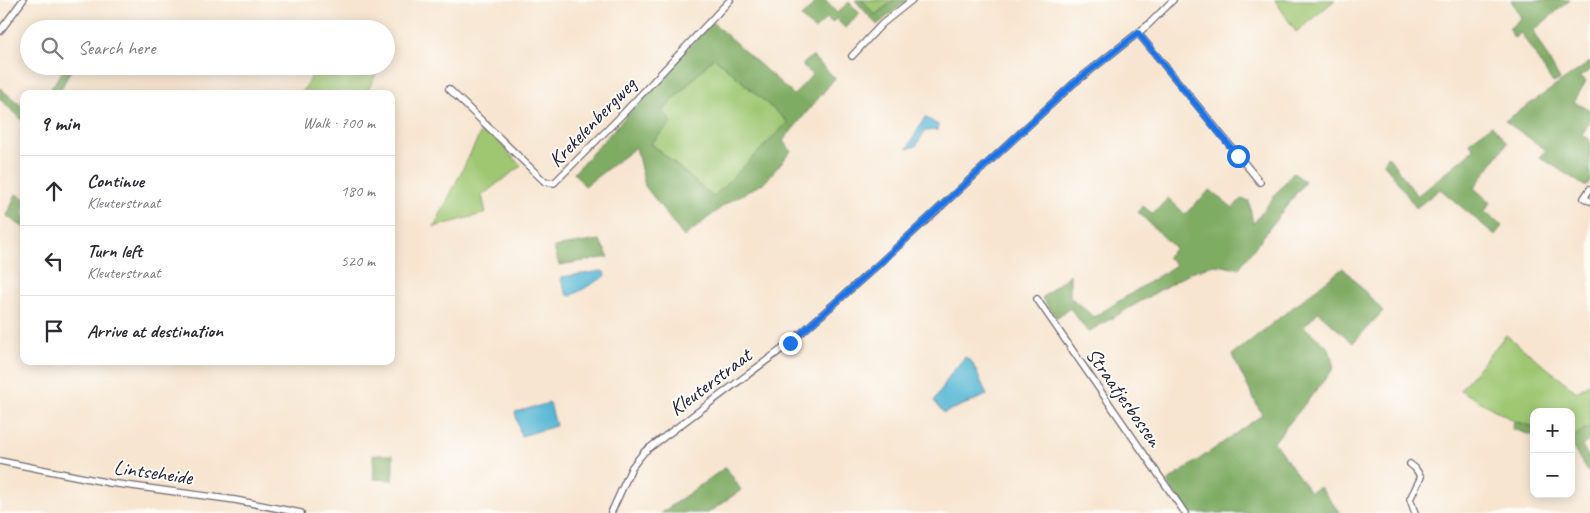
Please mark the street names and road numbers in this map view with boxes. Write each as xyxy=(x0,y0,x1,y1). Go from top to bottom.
street label: Krekelenbergweg xyxy=(543,70,642,172)
street label: Kleuterstraat xyxy=(664,341,758,421)
street label: Straatjesbossen xyxy=(1080,342,1169,453)
street label: Lintseheide xyxy=(112,454,195,491)

